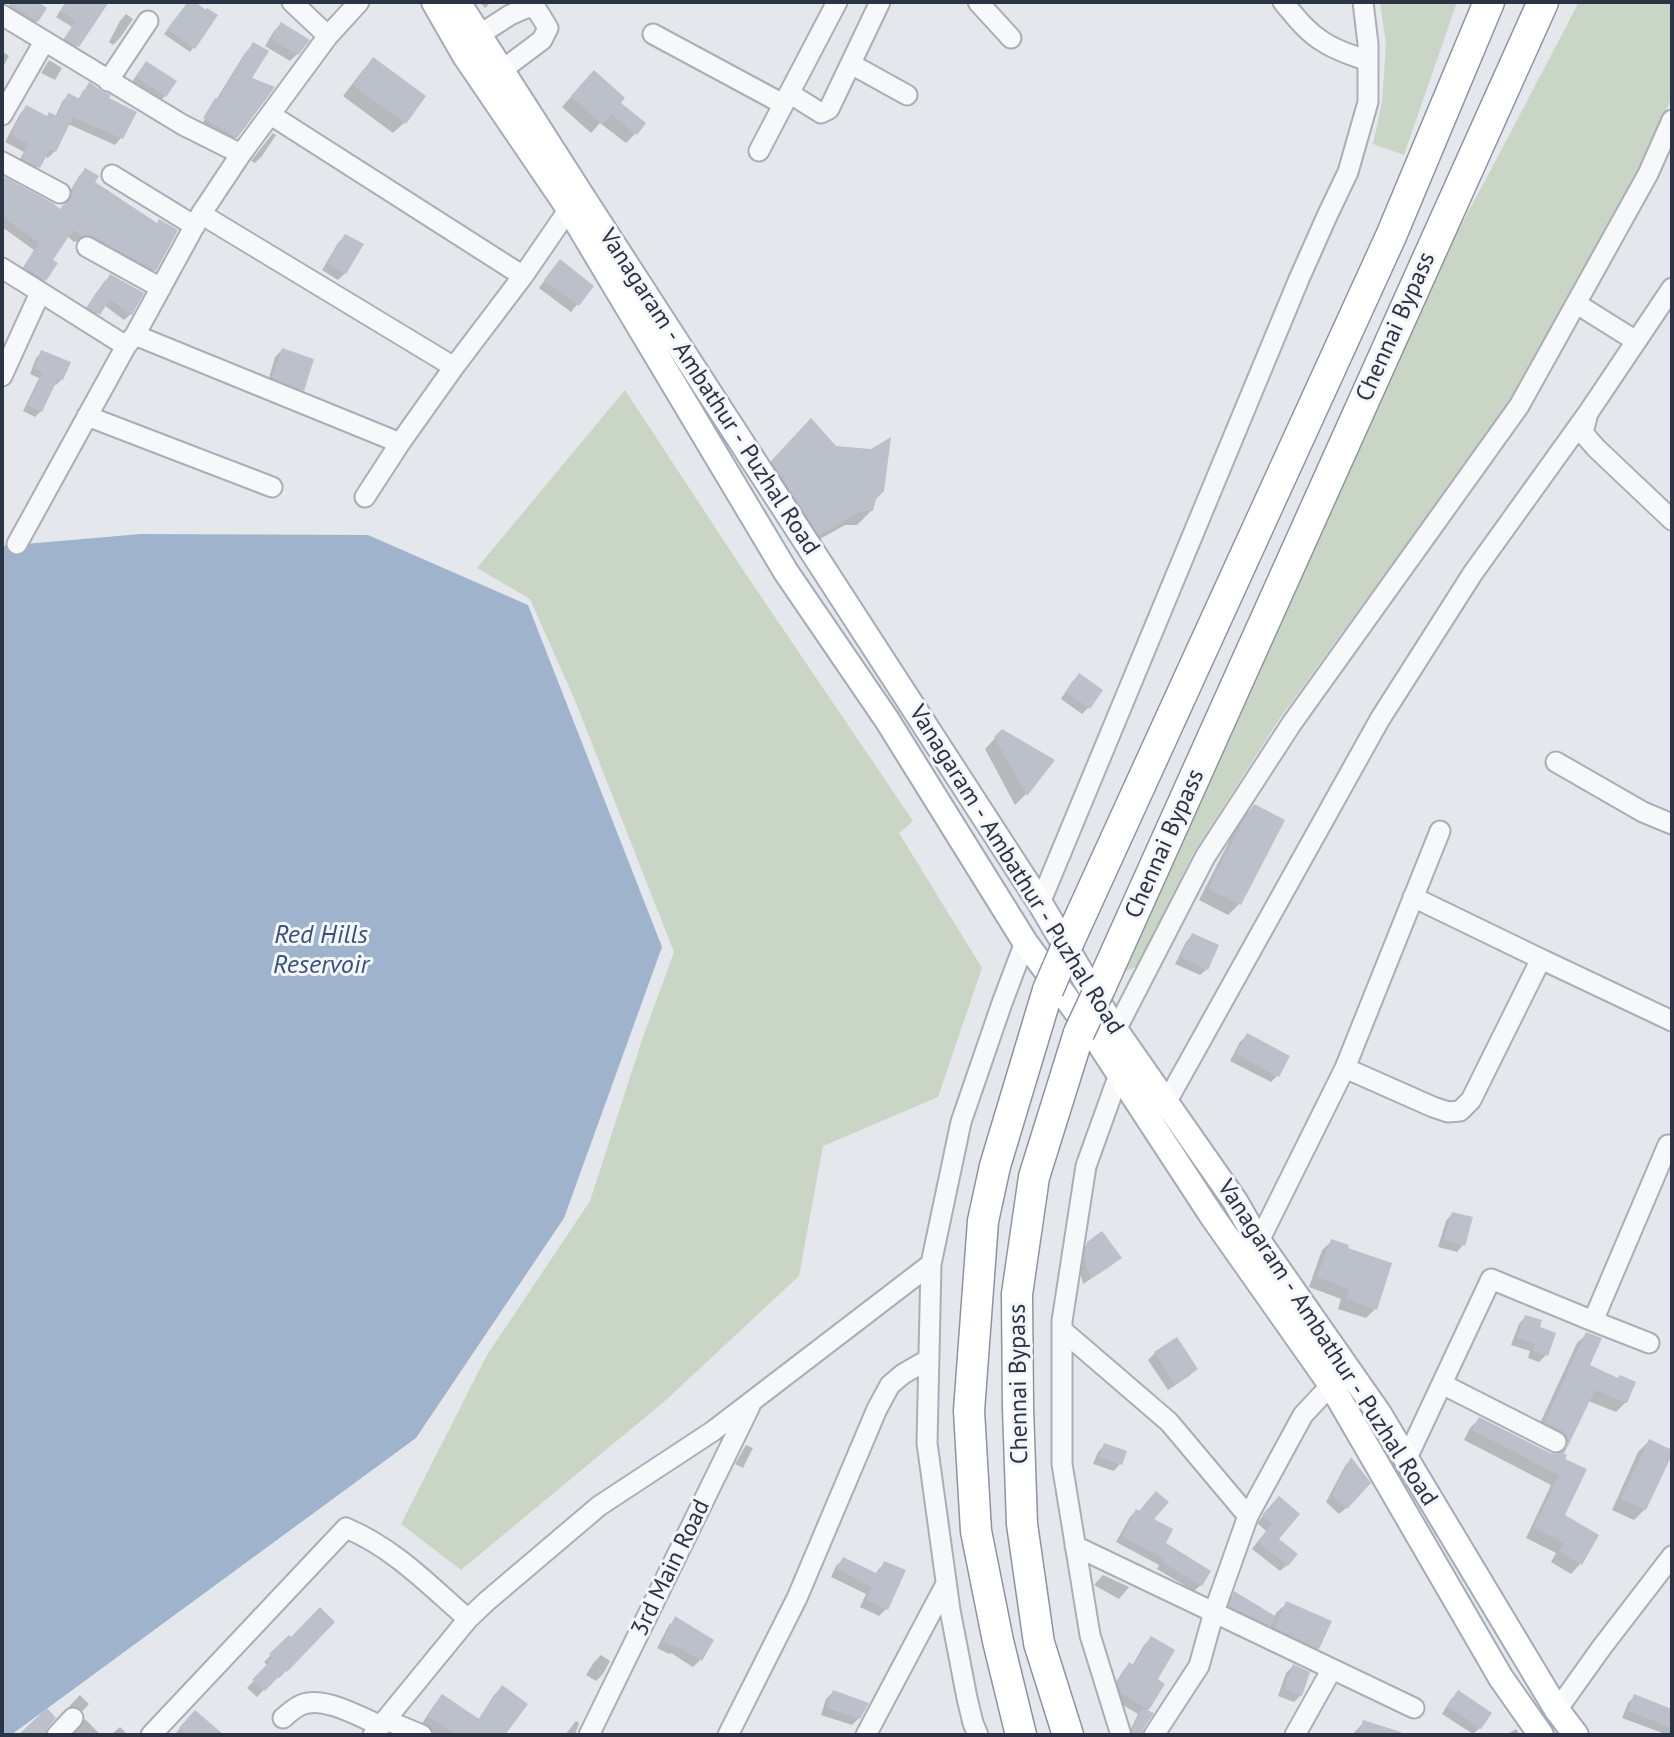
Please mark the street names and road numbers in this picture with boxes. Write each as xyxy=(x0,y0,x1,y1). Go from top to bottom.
street label: Vanagaram - Ambathur - Puzhal Road xyxy=(593,224,825,560)
street label: Chennai Bypass xyxy=(1350,248,1442,406)
street label: Vanagaram - Ambathur - Puzhal Road xyxy=(902,700,1130,1040)
street label: Chennai Bypass xyxy=(1119,765,1211,923)
street label: Vanagaram - Ambathur - Puzhal Road xyxy=(1211,1175,1443,1511)
street label: Chennai Bypass xyxy=(1003,1304,1035,1464)
street label: 3rd Main Road xyxy=(626,1495,716,1641)

